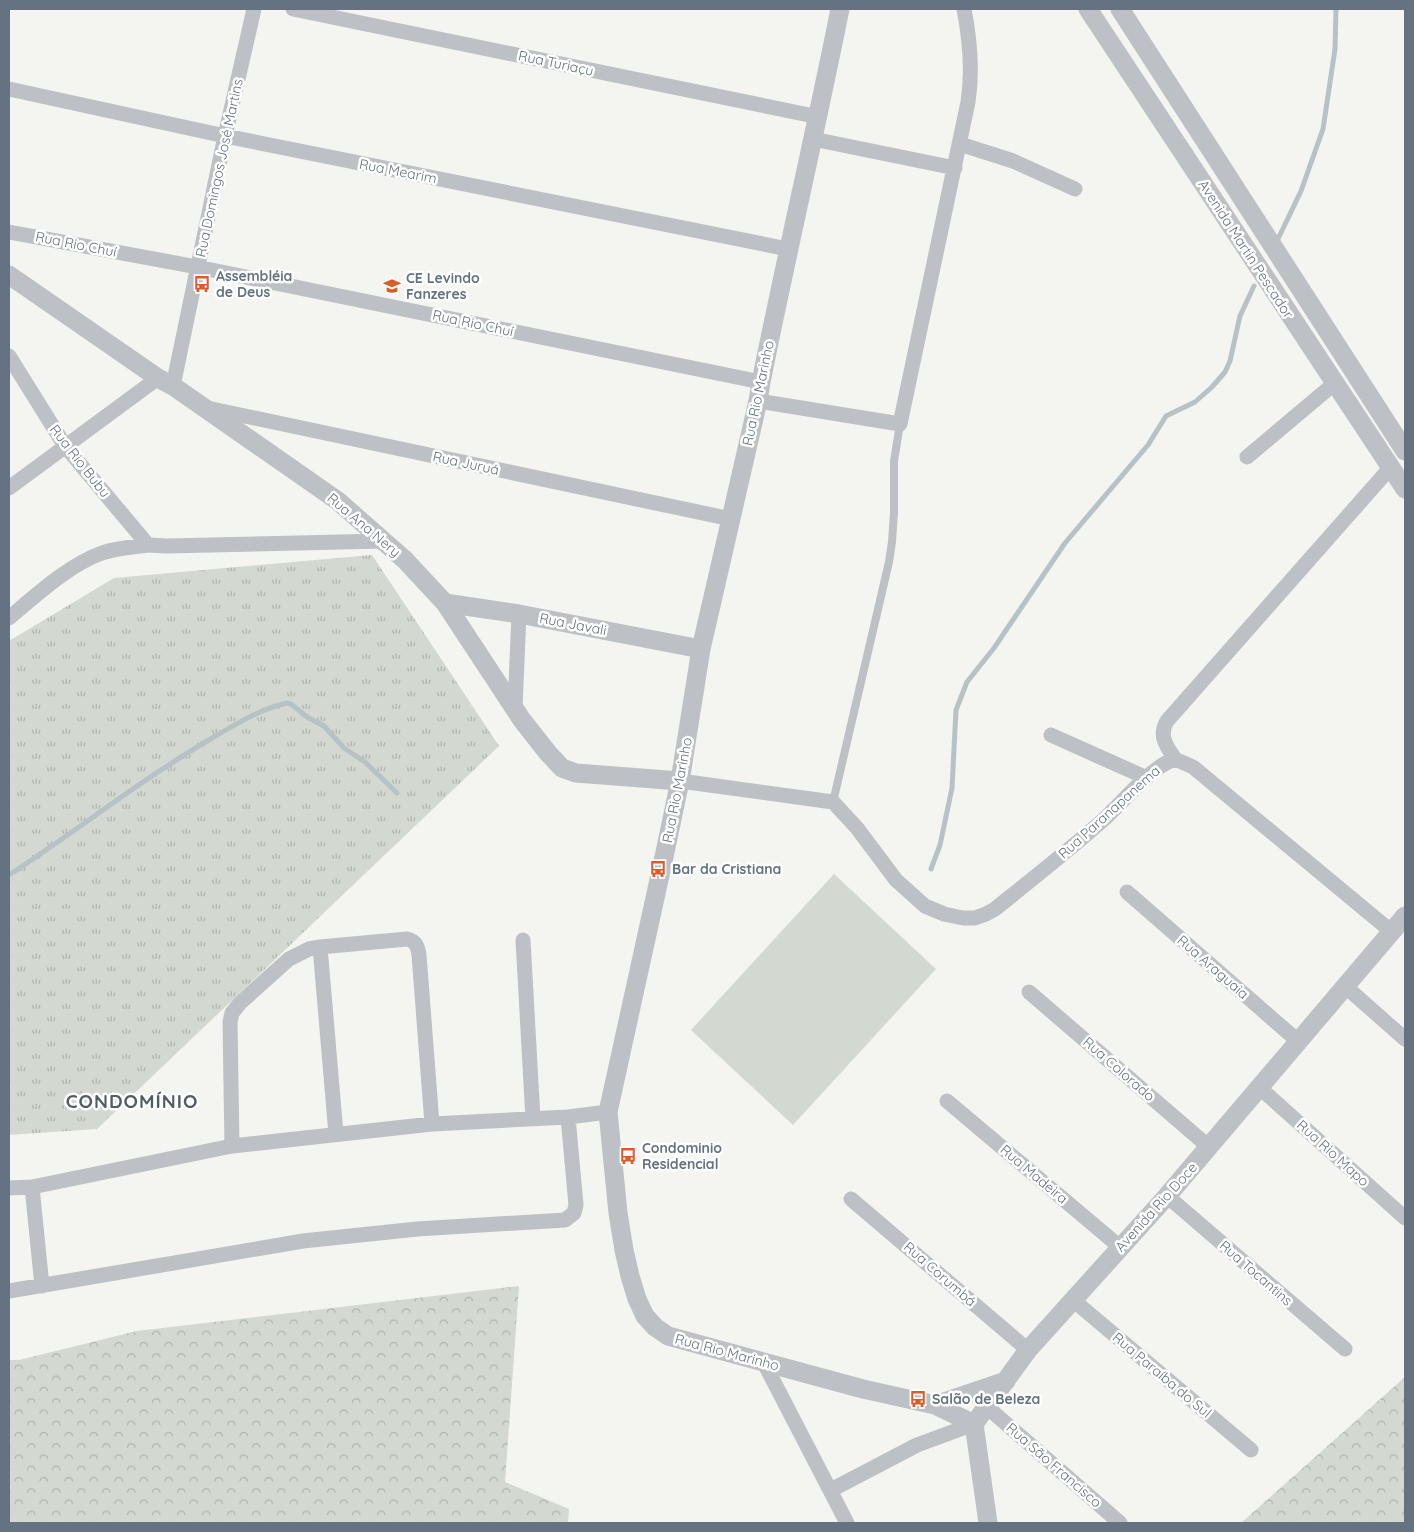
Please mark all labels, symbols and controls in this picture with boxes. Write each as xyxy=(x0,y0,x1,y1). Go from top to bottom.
street label: Rua Turiaçu xyxy=(517,46,595,80)
street label: Rua Domingos José Martins xyxy=(191,77,247,259)
street label: Rua Mearim xyxy=(358,155,438,187)
street label: Avenida Martin Pescador xyxy=(1194,176,1298,322)
street label: Rua Rio Chuí xyxy=(34,227,118,261)
place label: Assembléia de Deus xyxy=(216,267,292,301)
place label: CE Levindo Fanzeres xyxy=(406,269,480,303)
bus stop icon: Assembléia de Deus xyxy=(192,274,212,294)
school or university icon: CE Levindo Fanzeres xyxy=(382,276,402,296)
street label: Rua Rio Chuí xyxy=(431,306,515,340)
street label: Rua Rio Marinho xyxy=(738,339,778,447)
street label: Rua Rio Bubu xyxy=(46,421,114,501)
street label: Rua Juruá xyxy=(431,447,501,479)
street label: Rua Ana Nery xyxy=(324,489,404,561)
street label: Rua Javali xyxy=(538,609,608,639)
street label: Rua Rio Marinho xyxy=(658,736,696,844)
street label: Rua Paranapanema xyxy=(1054,762,1164,862)
bus stop icon: Bar da Cristiana xyxy=(648,859,668,879)
place label: Bar da Cristiana xyxy=(672,860,781,878)
street label: Rua Araguaia xyxy=(1174,931,1252,1003)
street label: Rua Colorado xyxy=(1079,1033,1159,1105)
district label: CONDOMÍNIO xyxy=(66,1089,198,1113)
street label: Rua Rio Mapo xyxy=(1293,1116,1373,1190)
place label: Condominio Residencial xyxy=(642,1139,722,1173)
street label: Rua Madeira xyxy=(997,1141,1071,1207)
bus stop icon: Condominio Residencial xyxy=(618,1146,638,1166)
street label: Avenida Rio Doce xyxy=(1111,1158,1201,1255)
street label: Rua Tocantins xyxy=(1216,1236,1296,1310)
street label: Rua Corumbá xyxy=(900,1238,980,1310)
street label: Rua Paraíba do Sul xyxy=(1109,1328,1215,1422)
street label: Rua Rio Marinho xyxy=(673,1329,781,1375)
bus stop icon: Salão de Beleza xyxy=(908,1389,928,1409)
place label: Salão de Beleza xyxy=(932,1390,1040,1408)
street label: Rua São Francisco xyxy=(1003,1419,1105,1511)

